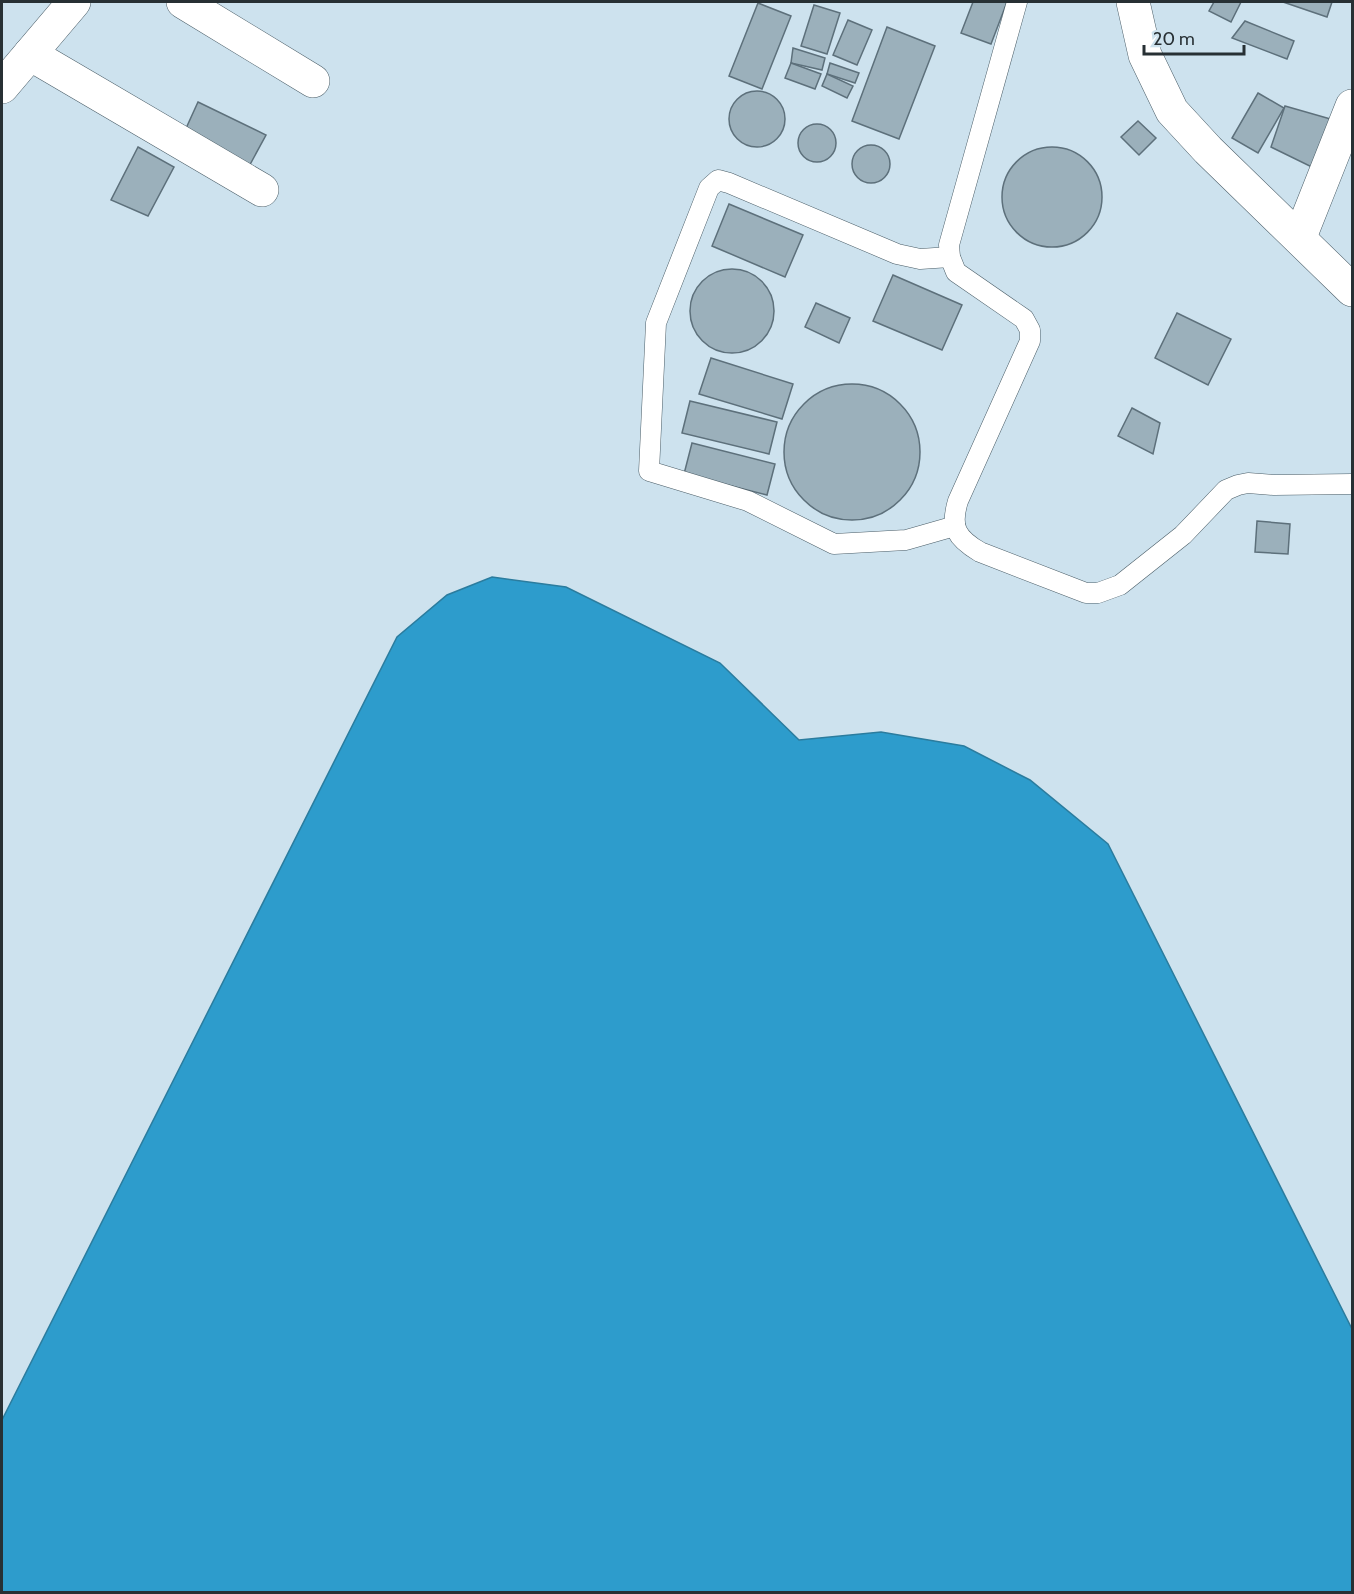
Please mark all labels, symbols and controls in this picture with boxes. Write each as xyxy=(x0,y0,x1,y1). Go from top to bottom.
scale bar xyxy=(1144,18,1244,56)
text: 20 m xyxy=(1153,28,1195,50)

